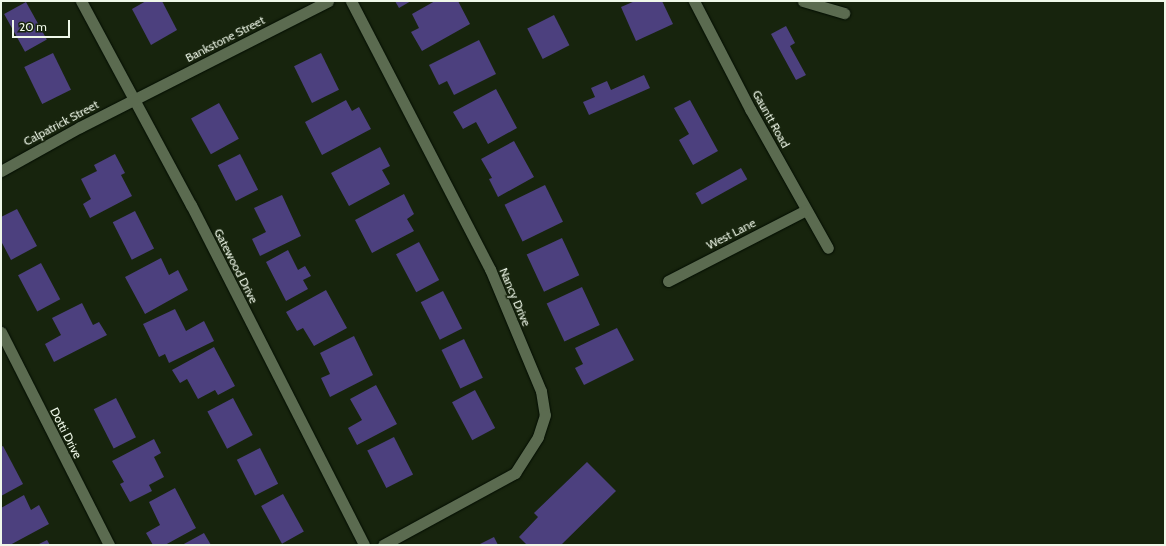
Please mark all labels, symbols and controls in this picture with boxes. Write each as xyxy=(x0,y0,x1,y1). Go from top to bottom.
scale bar xyxy=(14,12,72,38)
street label: Bankstone Street xyxy=(183,13,267,65)
text: 20 m xyxy=(19,19,47,34)
street label: Gauntt Road xyxy=(749,88,793,150)
street label: Calpatrick Street xyxy=(21,97,101,149)
street label: West Lane xyxy=(704,215,758,253)
street label: Gatewood Drive xyxy=(211,226,261,306)
street label: Nancy Drive xyxy=(496,266,534,328)
street label: Dotti Drive xyxy=(47,405,85,461)

